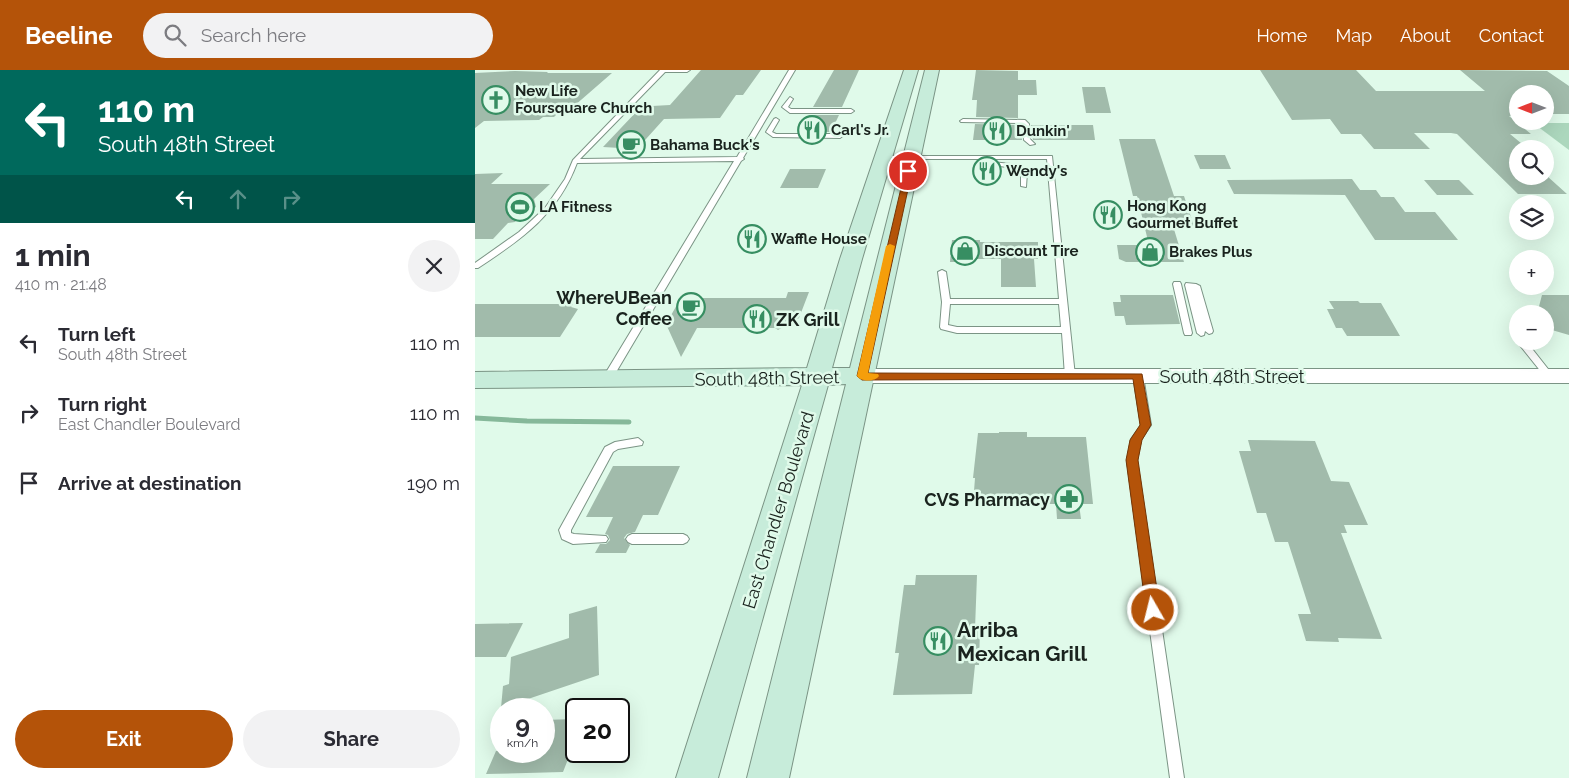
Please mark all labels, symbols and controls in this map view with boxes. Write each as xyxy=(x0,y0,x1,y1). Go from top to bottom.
search box xyxy=(143,13,493,58)
text: Beeline xyxy=(25,21,113,50)
icon: search xyxy=(161,21,189,49)
text: Search here xyxy=(201,24,306,46)
text: Home xyxy=(1256,25,1307,46)
text: Map xyxy=(1335,25,1372,46)
text: About xyxy=(1400,25,1451,46)
text: Contact xyxy=(1479,25,1544,46)
place label: New Life Foursquare Church xyxy=(515,82,652,117)
church icon: New Life Foursquare Church xyxy=(481,85,511,115)
north arrow xyxy=(1509,85,1554,130)
map controls xyxy=(1509,85,1554,350)
text: 110 m xyxy=(98,89,195,130)
icon: left xyxy=(15,90,80,155)
restaurant icon: Carl's Jr. xyxy=(797,115,827,145)
restaurant icon: Dunkin' xyxy=(982,116,1012,146)
place label: Carl's Jr. xyxy=(831,121,889,139)
place label: Dunkin' xyxy=(1016,122,1070,140)
cafe icon: Bahama Buck's xyxy=(616,130,646,160)
text: South 48th Street xyxy=(98,131,275,157)
place label: Bahama Buck's xyxy=(650,136,760,154)
button: search xyxy=(1509,140,1554,185)
pin xyxy=(887,150,929,192)
restaurant icon: Wendy's xyxy=(972,156,1002,186)
icon: arrive xyxy=(894,157,922,185)
place label: Wendy's xyxy=(1006,162,1067,180)
icon: left xyxy=(171,185,199,213)
icon: ahead xyxy=(224,185,252,213)
icon: right xyxy=(277,185,305,213)
sports icon: LA Fitness xyxy=(505,192,535,222)
button: layers xyxy=(1509,195,1554,240)
place label: Hong Kong Gourmet Buffet xyxy=(1127,197,1238,232)
place label: LA Fitness xyxy=(539,198,612,216)
restaurant icon: Hong Kong Gourmet Buffet xyxy=(1093,200,1123,230)
restaurant icon: Waffle House xyxy=(737,224,767,254)
place label: Waffle House xyxy=(771,230,867,248)
shop icon: Discount Tire xyxy=(950,236,980,266)
shop icon: Brakes Plus xyxy=(1135,237,1165,267)
text: 1 min xyxy=(15,238,91,273)
button: close xyxy=(408,240,460,292)
place label: Discount Tire xyxy=(984,242,1078,260)
place label: Brakes Plus xyxy=(1169,243,1252,261)
button: + xyxy=(1509,250,1554,295)
text: 410 m · 21:48 xyxy=(15,275,107,294)
place label: WhereUBean Coffee xyxy=(556,287,672,329)
cafe icon: WhereUBean Coffee xyxy=(676,292,706,322)
restaurant icon: ZK Grill xyxy=(742,304,772,334)
button: − xyxy=(1509,305,1554,350)
place label: ZK Grill xyxy=(776,309,840,330)
text: Turn left xyxy=(58,323,135,345)
icon: left xyxy=(15,329,43,357)
text: 110 m xyxy=(410,332,460,354)
text: South 48th Street xyxy=(58,345,187,364)
street label: South 48th Street xyxy=(694,366,840,390)
street label: South 48th Street xyxy=(1160,366,1304,387)
text: Turn right xyxy=(58,393,147,415)
icon: right xyxy=(15,399,43,427)
text: 110 m xyxy=(410,402,460,424)
street label: East Chandler Boulevard xyxy=(738,409,818,611)
text: East Chandler Boulevard xyxy=(58,415,241,434)
icon: arrive xyxy=(15,469,43,497)
text: Arrive at destination xyxy=(58,472,242,494)
text: 190 m xyxy=(407,472,460,494)
pharmacy icon: CVS Pharmacy xyxy=(1054,484,1084,514)
place label: CVS Pharmacy xyxy=(924,489,1050,510)
position arrow xyxy=(1126,583,1178,635)
place label: Arriba Mexican Grill xyxy=(957,617,1088,666)
restaurant icon: Arriba Mexican Grill xyxy=(923,626,953,656)
speed limit sign: 20 xyxy=(565,698,630,763)
text: 9 xyxy=(515,709,530,739)
button: Exit xyxy=(15,710,233,768)
button: Share xyxy=(243,710,460,768)
text: km/h xyxy=(507,736,538,750)

